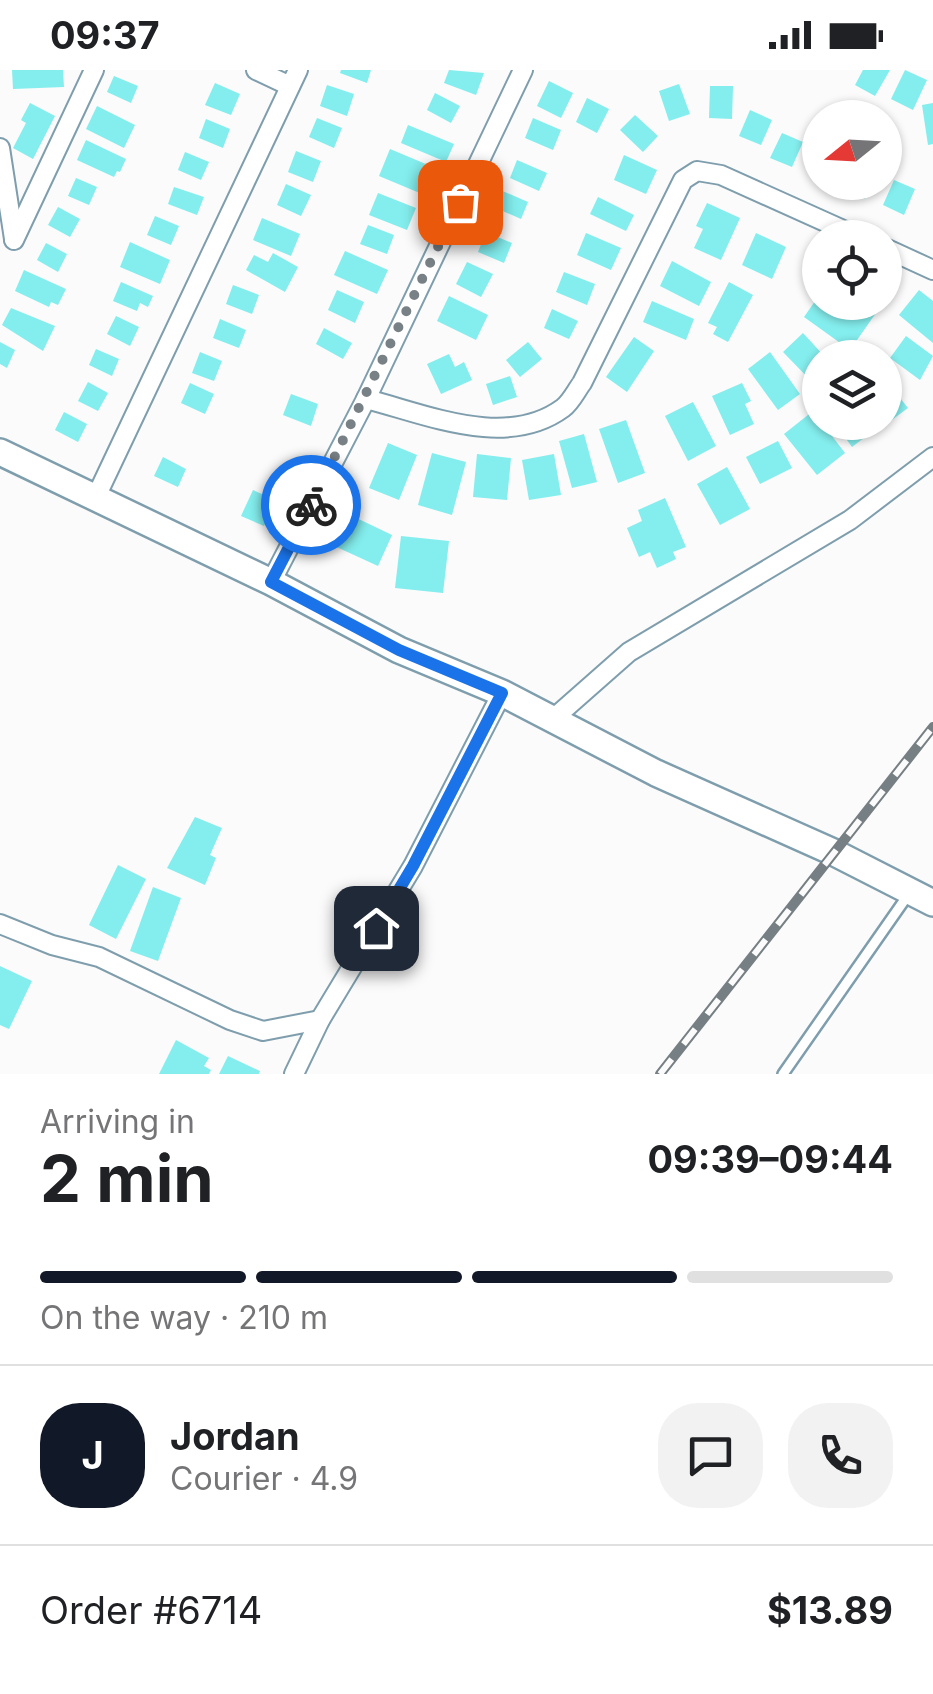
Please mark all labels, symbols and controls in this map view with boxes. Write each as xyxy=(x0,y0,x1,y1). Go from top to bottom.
text: 09:37 xyxy=(50,12,160,58)
north arrow xyxy=(802,100,902,200)
map controls xyxy=(802,100,902,440)
pin xyxy=(418,160,503,245)
icon: bag xyxy=(433,175,488,230)
button: locate xyxy=(802,220,902,320)
button: layers xyxy=(802,340,902,440)
courier xyxy=(261,455,361,555)
icon: bike xyxy=(284,478,339,533)
pin xyxy=(334,886,419,971)
icon: home xyxy=(349,901,404,956)
text: Arriving in xyxy=(40,1102,195,1141)
text: 09:39–09:44 xyxy=(647,1136,893,1182)
text: 2 min xyxy=(40,1139,214,1218)
text: On the way · 210 m xyxy=(40,1298,328,1337)
button: chat xyxy=(658,1403,763,1508)
button: phone xyxy=(788,1403,893,1508)
text: Jordan xyxy=(170,1413,300,1459)
text: J xyxy=(81,1432,104,1478)
text: Courier · 4.9 xyxy=(170,1459,358,1498)
text: Order #6714 xyxy=(40,1587,262,1633)
text: $13.89 xyxy=(767,1587,893,1633)

